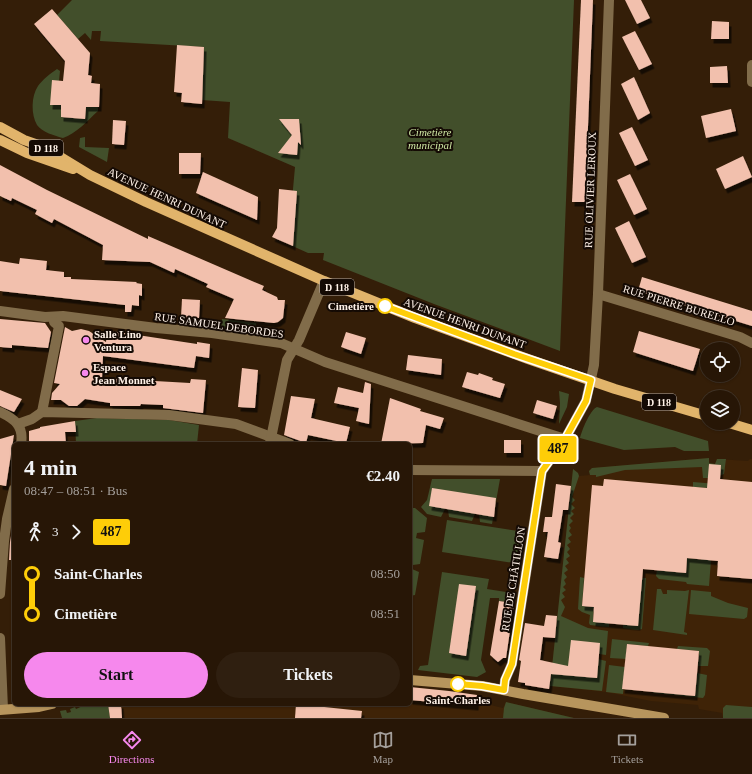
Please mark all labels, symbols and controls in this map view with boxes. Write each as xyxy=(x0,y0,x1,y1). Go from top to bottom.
park label: Cimetière municipal xyxy=(408,126,452,151)
street label: RUE OLIVIER LEROUX xyxy=(582,132,598,248)
road number: D 118 xyxy=(29,140,63,156)
street label: AVENUE HENRI DUNANT xyxy=(106,165,228,231)
road number: D 118 xyxy=(320,279,354,295)
street label: RUE PIERRE BURELLO xyxy=(622,282,736,328)
street label: AVENUE HENRI DUNANT xyxy=(402,295,528,351)
marker: Cimetière xyxy=(377,298,393,314)
place label: Cimetière xyxy=(328,300,374,312)
street label: RUE SAMUEL DEBORDES xyxy=(154,310,284,340)
place label: Salle Lino Ventura xyxy=(94,328,142,353)
marker: Salle Lino Ventura xyxy=(81,335,91,345)
map controls xyxy=(700,342,740,430)
button: locate xyxy=(700,342,740,382)
place label: Espace Jean Monnet xyxy=(93,361,155,386)
marker: Espace Jean Monnet xyxy=(80,368,90,378)
button: layers xyxy=(700,390,740,430)
road number: D 118 xyxy=(642,394,676,410)
line badge: 487 xyxy=(535,436,581,462)
text: 487 xyxy=(548,441,569,456)
text: 4 min xyxy=(24,455,77,480)
text: €2.40 xyxy=(366,468,400,484)
text: 08:47 – 08:51 · Bus xyxy=(24,483,127,498)
icon: walk xyxy=(24,521,46,543)
icon: forward xyxy=(65,521,87,543)
text: 3 xyxy=(52,524,59,539)
text: 487 xyxy=(101,524,122,539)
street label: RUE DE CHÂTILLON xyxy=(499,526,527,632)
text: Saint-Charles xyxy=(54,566,142,582)
text: 08:50 xyxy=(370,566,400,581)
text: Cimetière xyxy=(54,606,117,622)
text: 08:51 xyxy=(370,606,400,621)
button: Start xyxy=(24,652,208,698)
button: Tickets xyxy=(216,652,400,698)
marker: Saint-Charles xyxy=(450,676,466,692)
place label: Saint-Charles xyxy=(426,694,491,706)
tab: Directions xyxy=(109,729,155,765)
tab: Map xyxy=(372,729,394,765)
tab: Tickets xyxy=(611,729,643,765)

